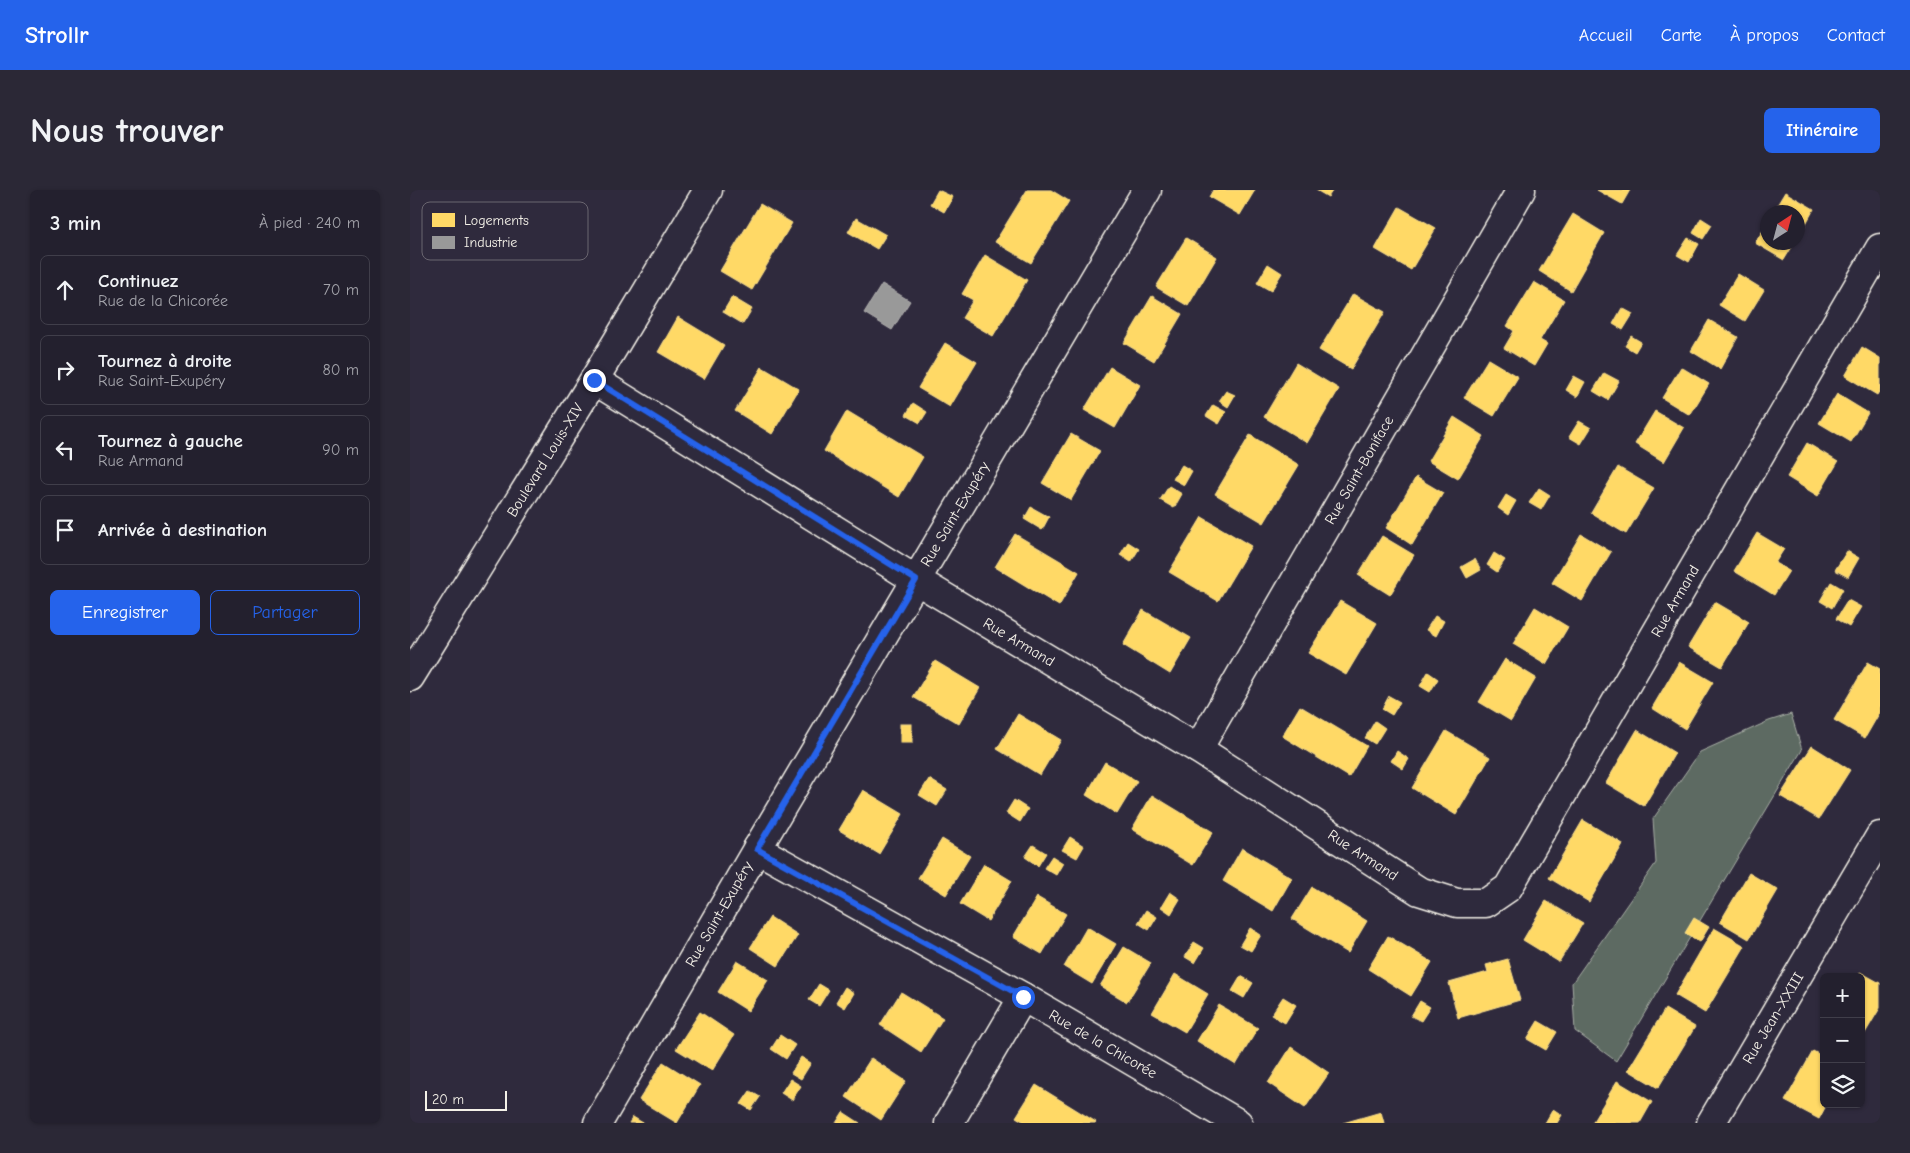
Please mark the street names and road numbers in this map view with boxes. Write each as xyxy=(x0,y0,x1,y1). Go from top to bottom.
street label: Boulevard Louis-XIV xyxy=(503,400,587,520)
street label: Rue Saint-Boniface xyxy=(1321,412,1398,528)
street label: Rue Saint-Exupéry xyxy=(917,458,994,570)
street label: Rue Armand xyxy=(1647,562,1703,640)
street label: Rue Armand xyxy=(980,614,1058,670)
street label: Rue Armand xyxy=(1324,826,1402,884)
street label: Rue Saint-Exupéry xyxy=(681,858,757,970)
street label: Rue Jean-XXIII xyxy=(1739,969,1807,1067)
street label: Rue de la Chicorée xyxy=(1046,1006,1161,1083)

